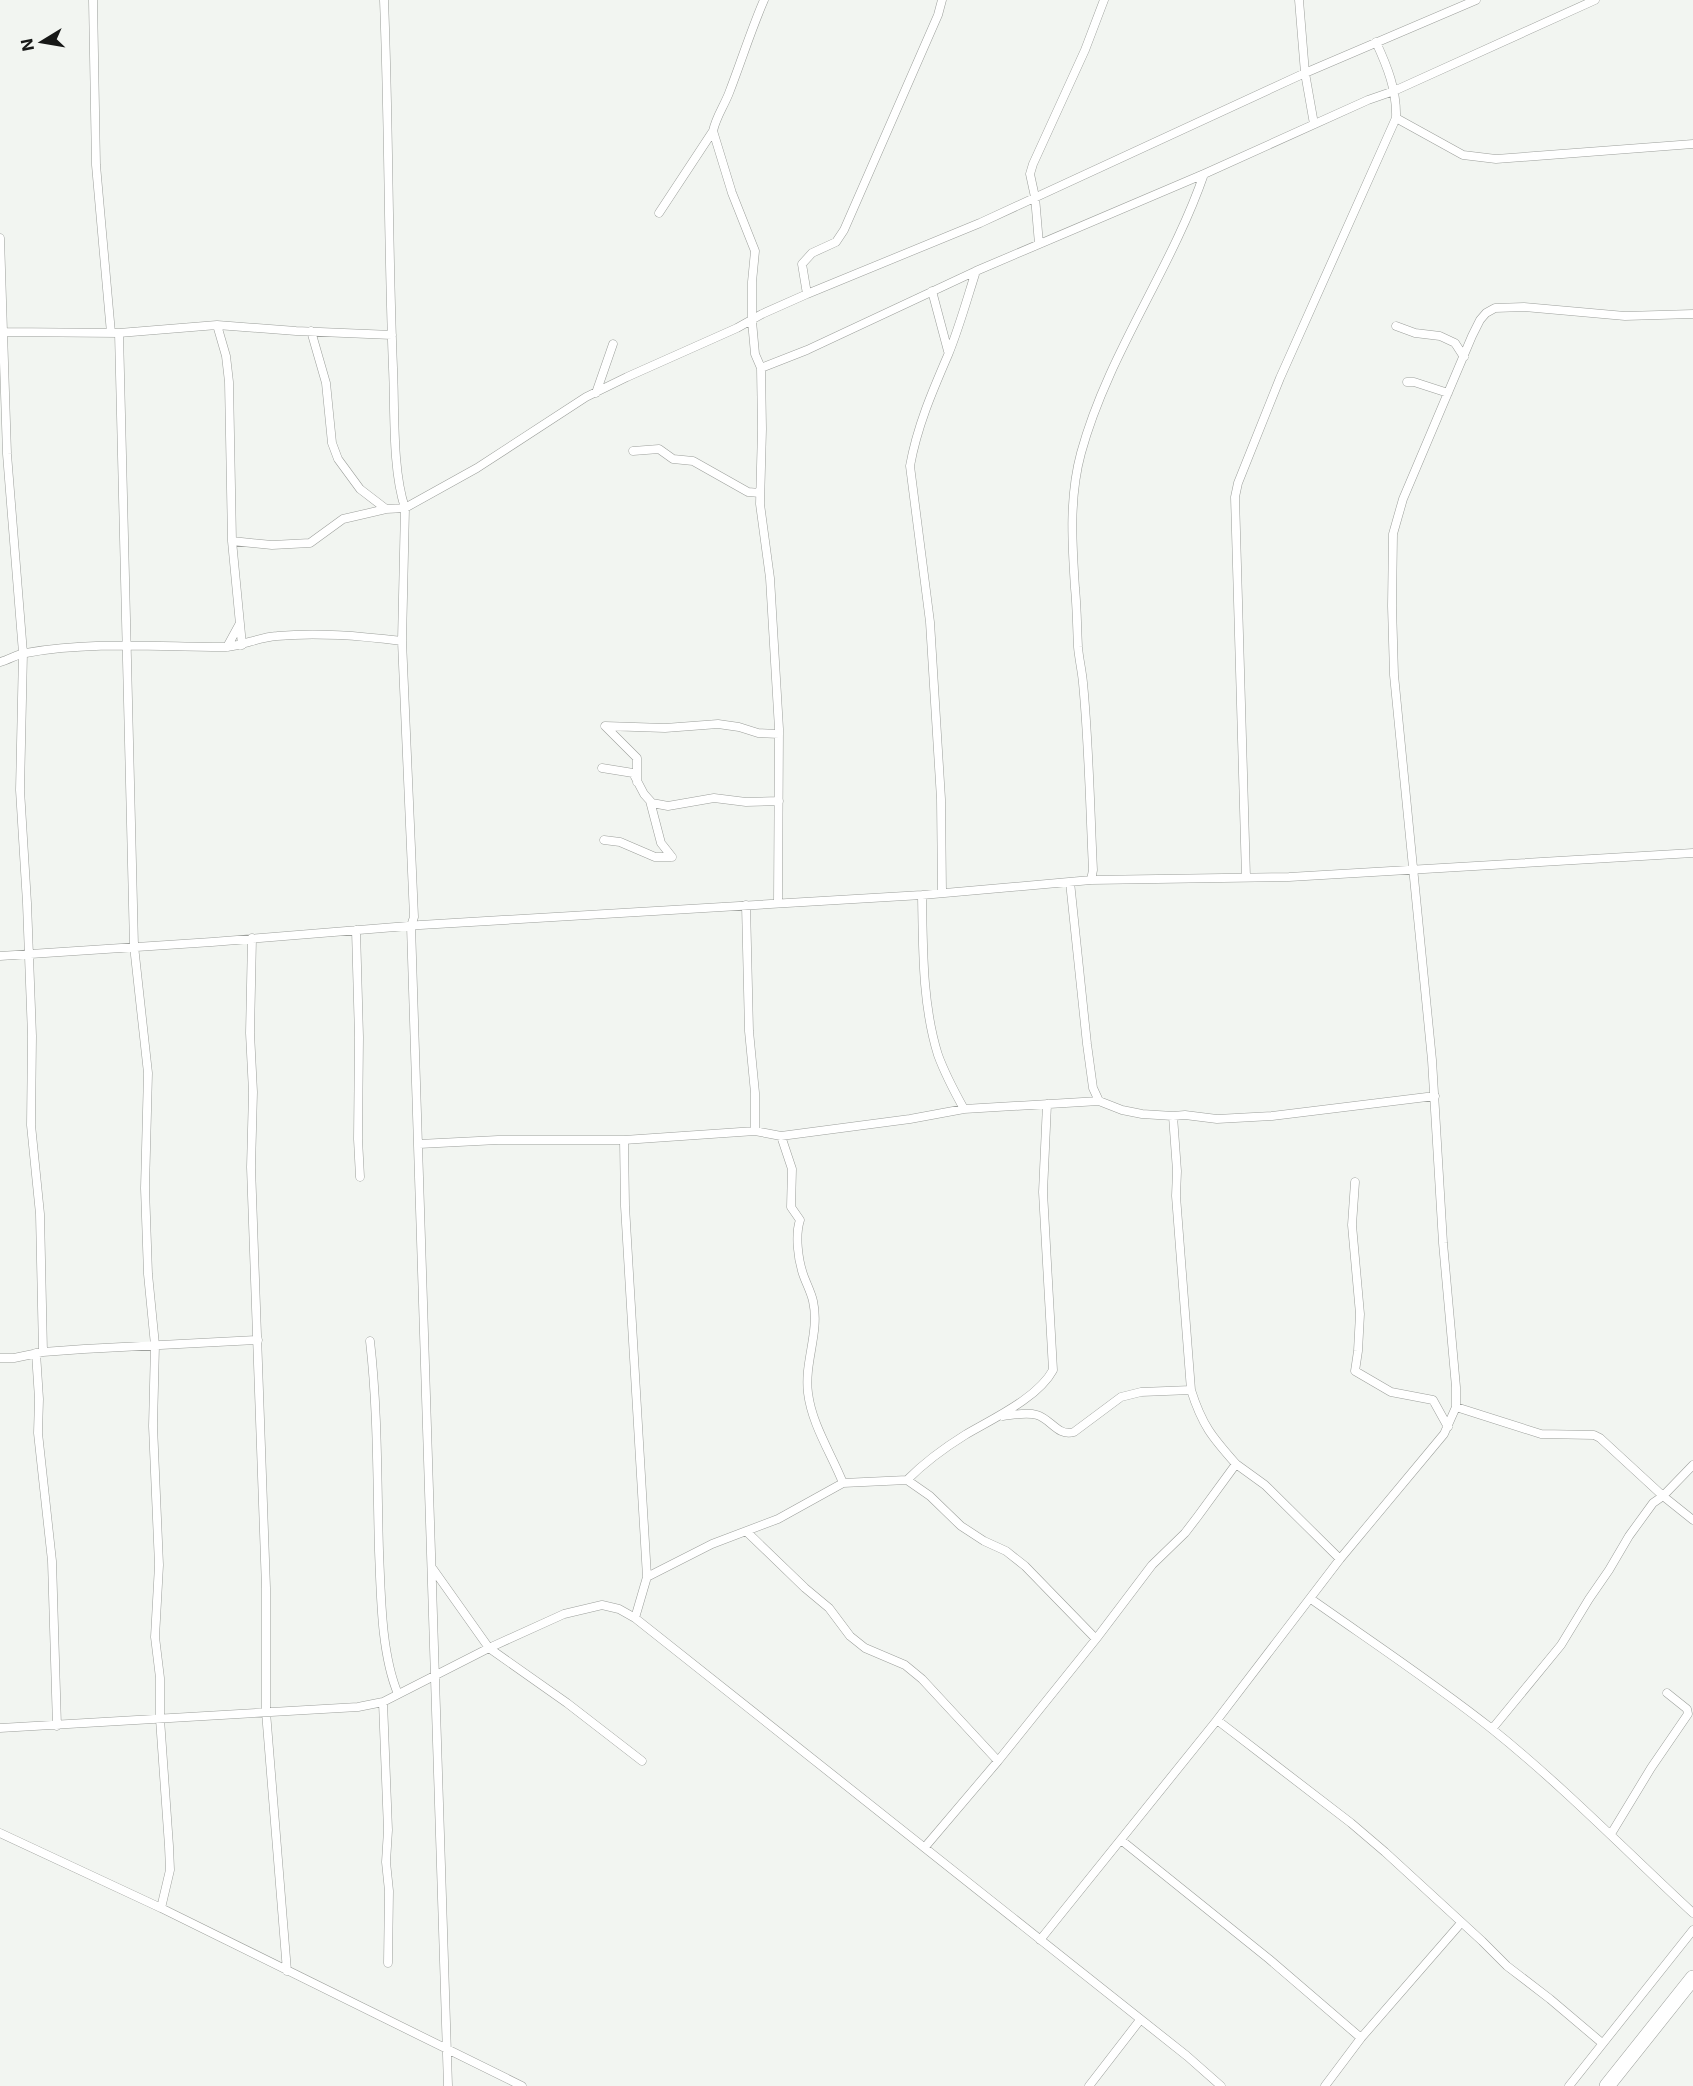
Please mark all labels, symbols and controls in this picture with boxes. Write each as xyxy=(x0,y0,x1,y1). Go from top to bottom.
north arrow xyxy=(12,12,72,72)
text: N xyxy=(16,37,38,53)

